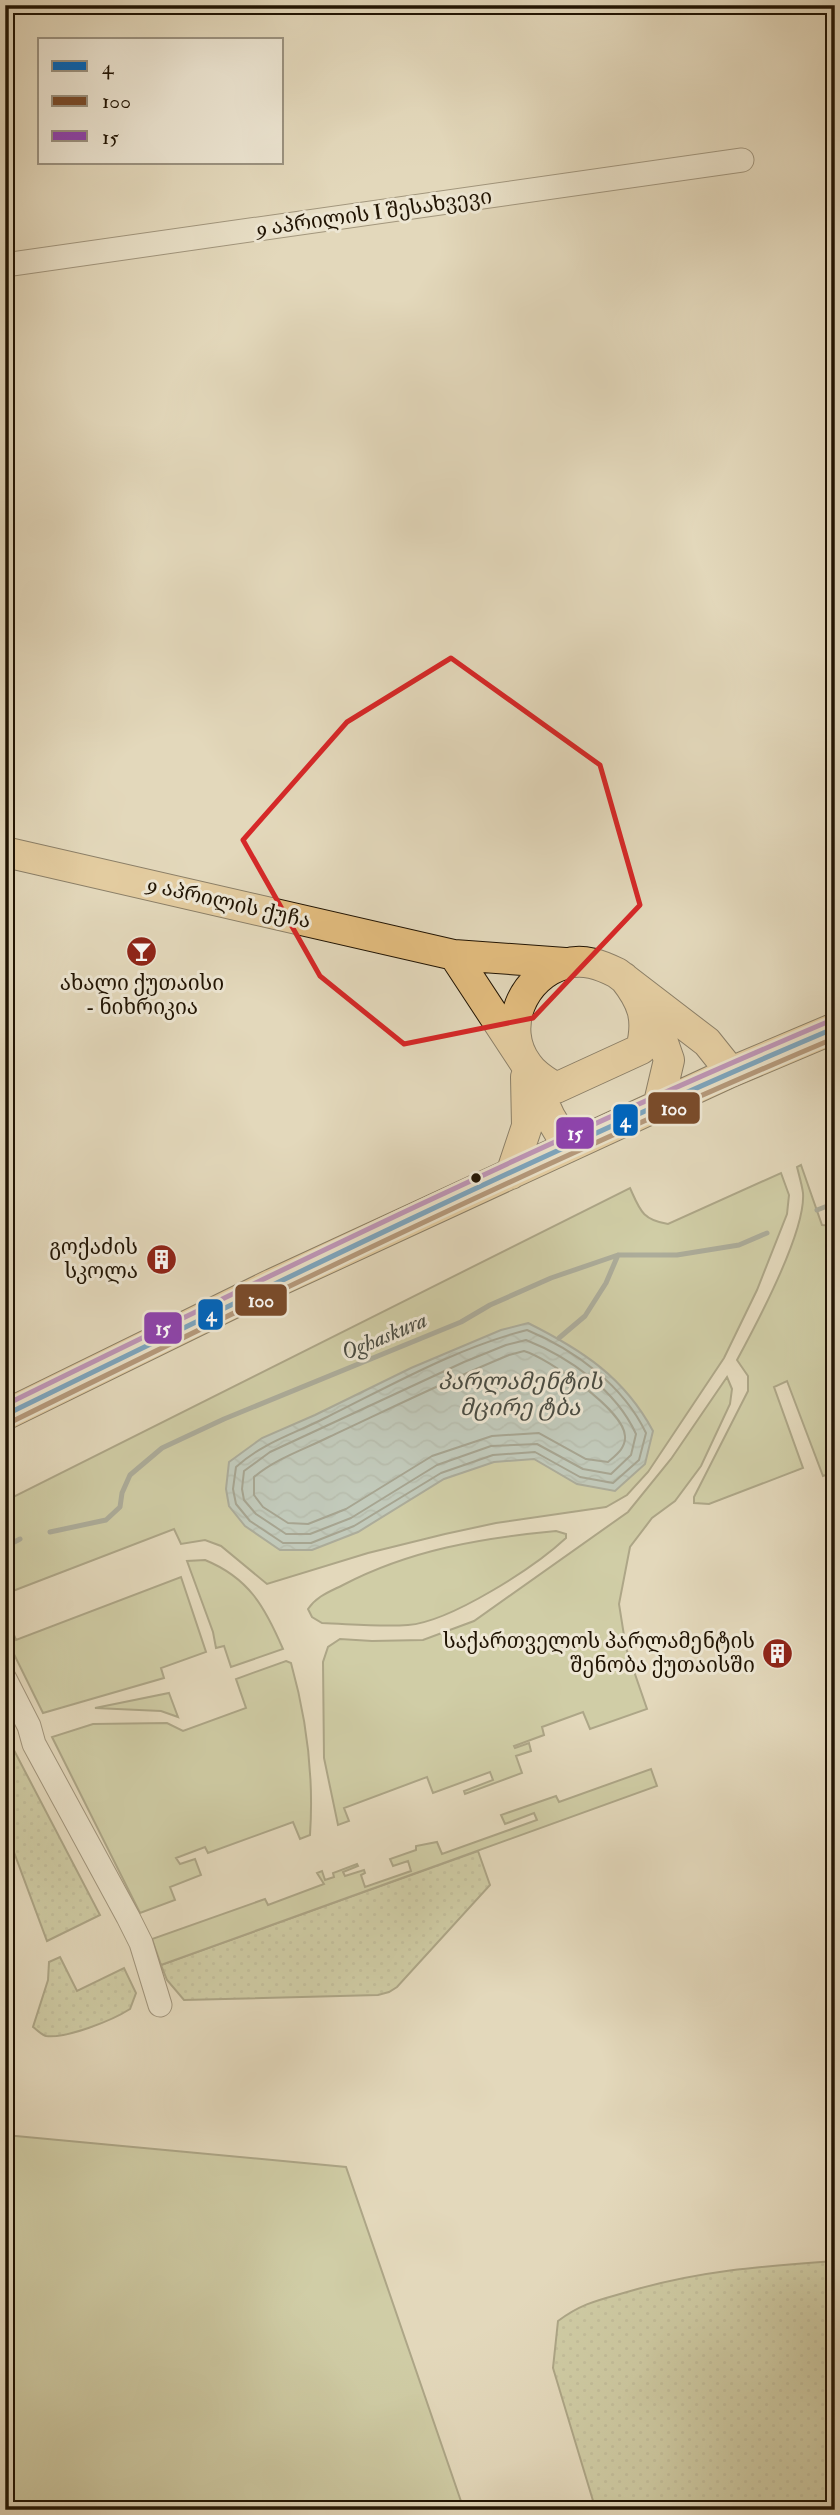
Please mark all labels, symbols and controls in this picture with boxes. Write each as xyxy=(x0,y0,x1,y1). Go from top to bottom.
legend xyxy=(38,38,284,164)
text: 4 xyxy=(102,54,115,81)
text: 100 xyxy=(102,88,131,115)
text: 15 xyxy=(102,124,119,151)
street label: 9 აპრილის I შესახვევი xyxy=(252,183,494,243)
street label: 9 აპრილის ქუჩა xyxy=(143,871,314,935)
bar icon: ახალი ქუთაისი - ნიხრიკია xyxy=(125,934,159,968)
place label: ახალი ქუთაისი - ნიხრიკია xyxy=(60,970,224,1021)
line badge: 100 xyxy=(647,1091,701,1125)
text: 100 xyxy=(661,1097,687,1121)
line badge: 4 xyxy=(612,1103,639,1137)
text: 4 xyxy=(619,1109,632,1133)
line badge: 15 xyxy=(555,1116,595,1150)
text: 15 xyxy=(567,1122,583,1146)
unlabelled marker xyxy=(469,1171,483,1185)
place label: გოქაძის სკოლა xyxy=(49,1234,138,1285)
building icon: გოქაძის სკოლა xyxy=(144,1242,178,1276)
line badge: 100 xyxy=(234,1283,288,1317)
text: 100 xyxy=(248,1289,274,1313)
line badge: 4 xyxy=(197,1298,224,1331)
text: 4 xyxy=(205,1303,218,1327)
water label: Oghaskura xyxy=(337,1305,432,1367)
line badge: 15 xyxy=(143,1311,183,1345)
text: 15 xyxy=(155,1317,171,1341)
water label: პარლამენტის მცირე ტბა xyxy=(438,1367,603,1422)
place label: საქართველოს პარლამენტის შენობა ქუთაისში xyxy=(443,1628,755,1679)
building icon: საქართველოს პარლამენტის შენობა ქუთაისში xyxy=(761,1636,795,1670)

